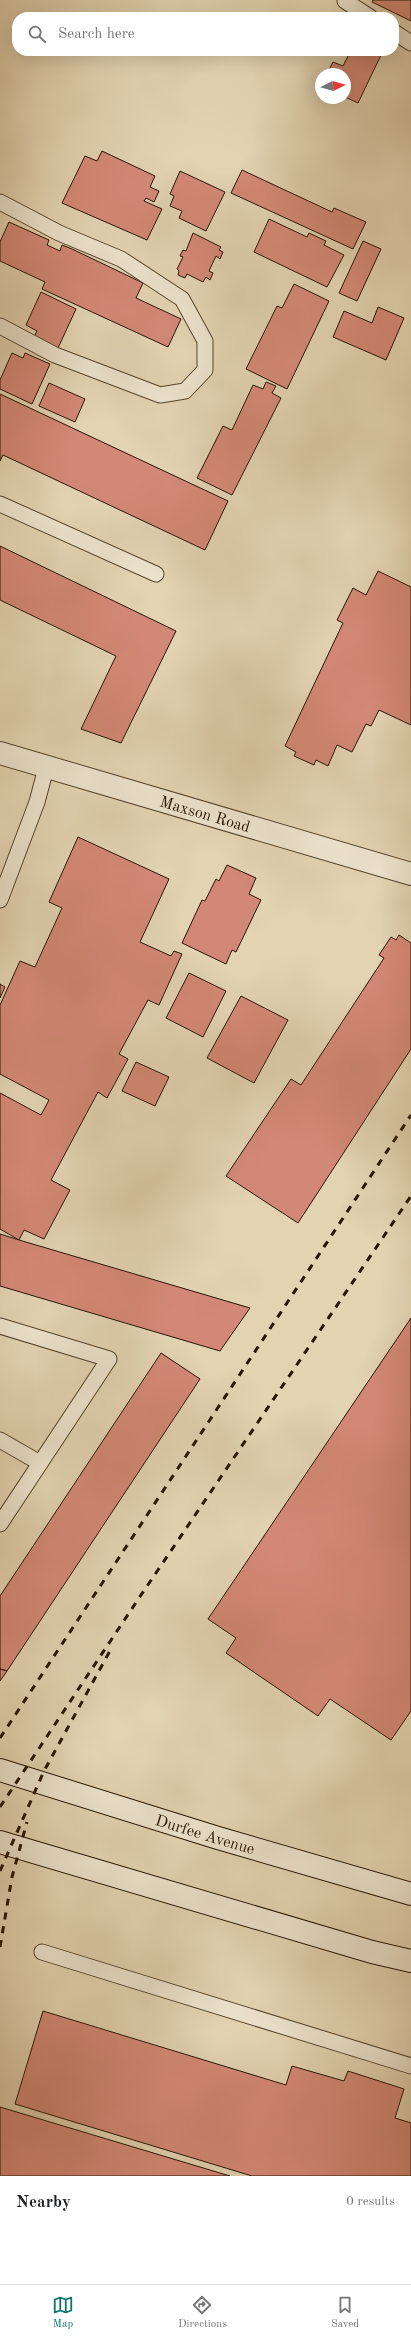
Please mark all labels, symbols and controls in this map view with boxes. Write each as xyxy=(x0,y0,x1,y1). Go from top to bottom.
search box xyxy=(12,12,399,56)
icon: search xyxy=(26,23,48,45)
text: Search here xyxy=(58,27,135,42)
north arrow xyxy=(315,68,351,104)
street label: Maxson Road xyxy=(158,795,252,836)
street label: Durfee Avenue xyxy=(153,1813,256,1858)
text: Nearby xyxy=(16,2194,71,2211)
text: 0 results xyxy=(346,2195,395,2208)
tab: Map xyxy=(52,2294,74,2332)
tab: Directions xyxy=(178,2294,227,2332)
tab: Saved xyxy=(331,2294,359,2332)

